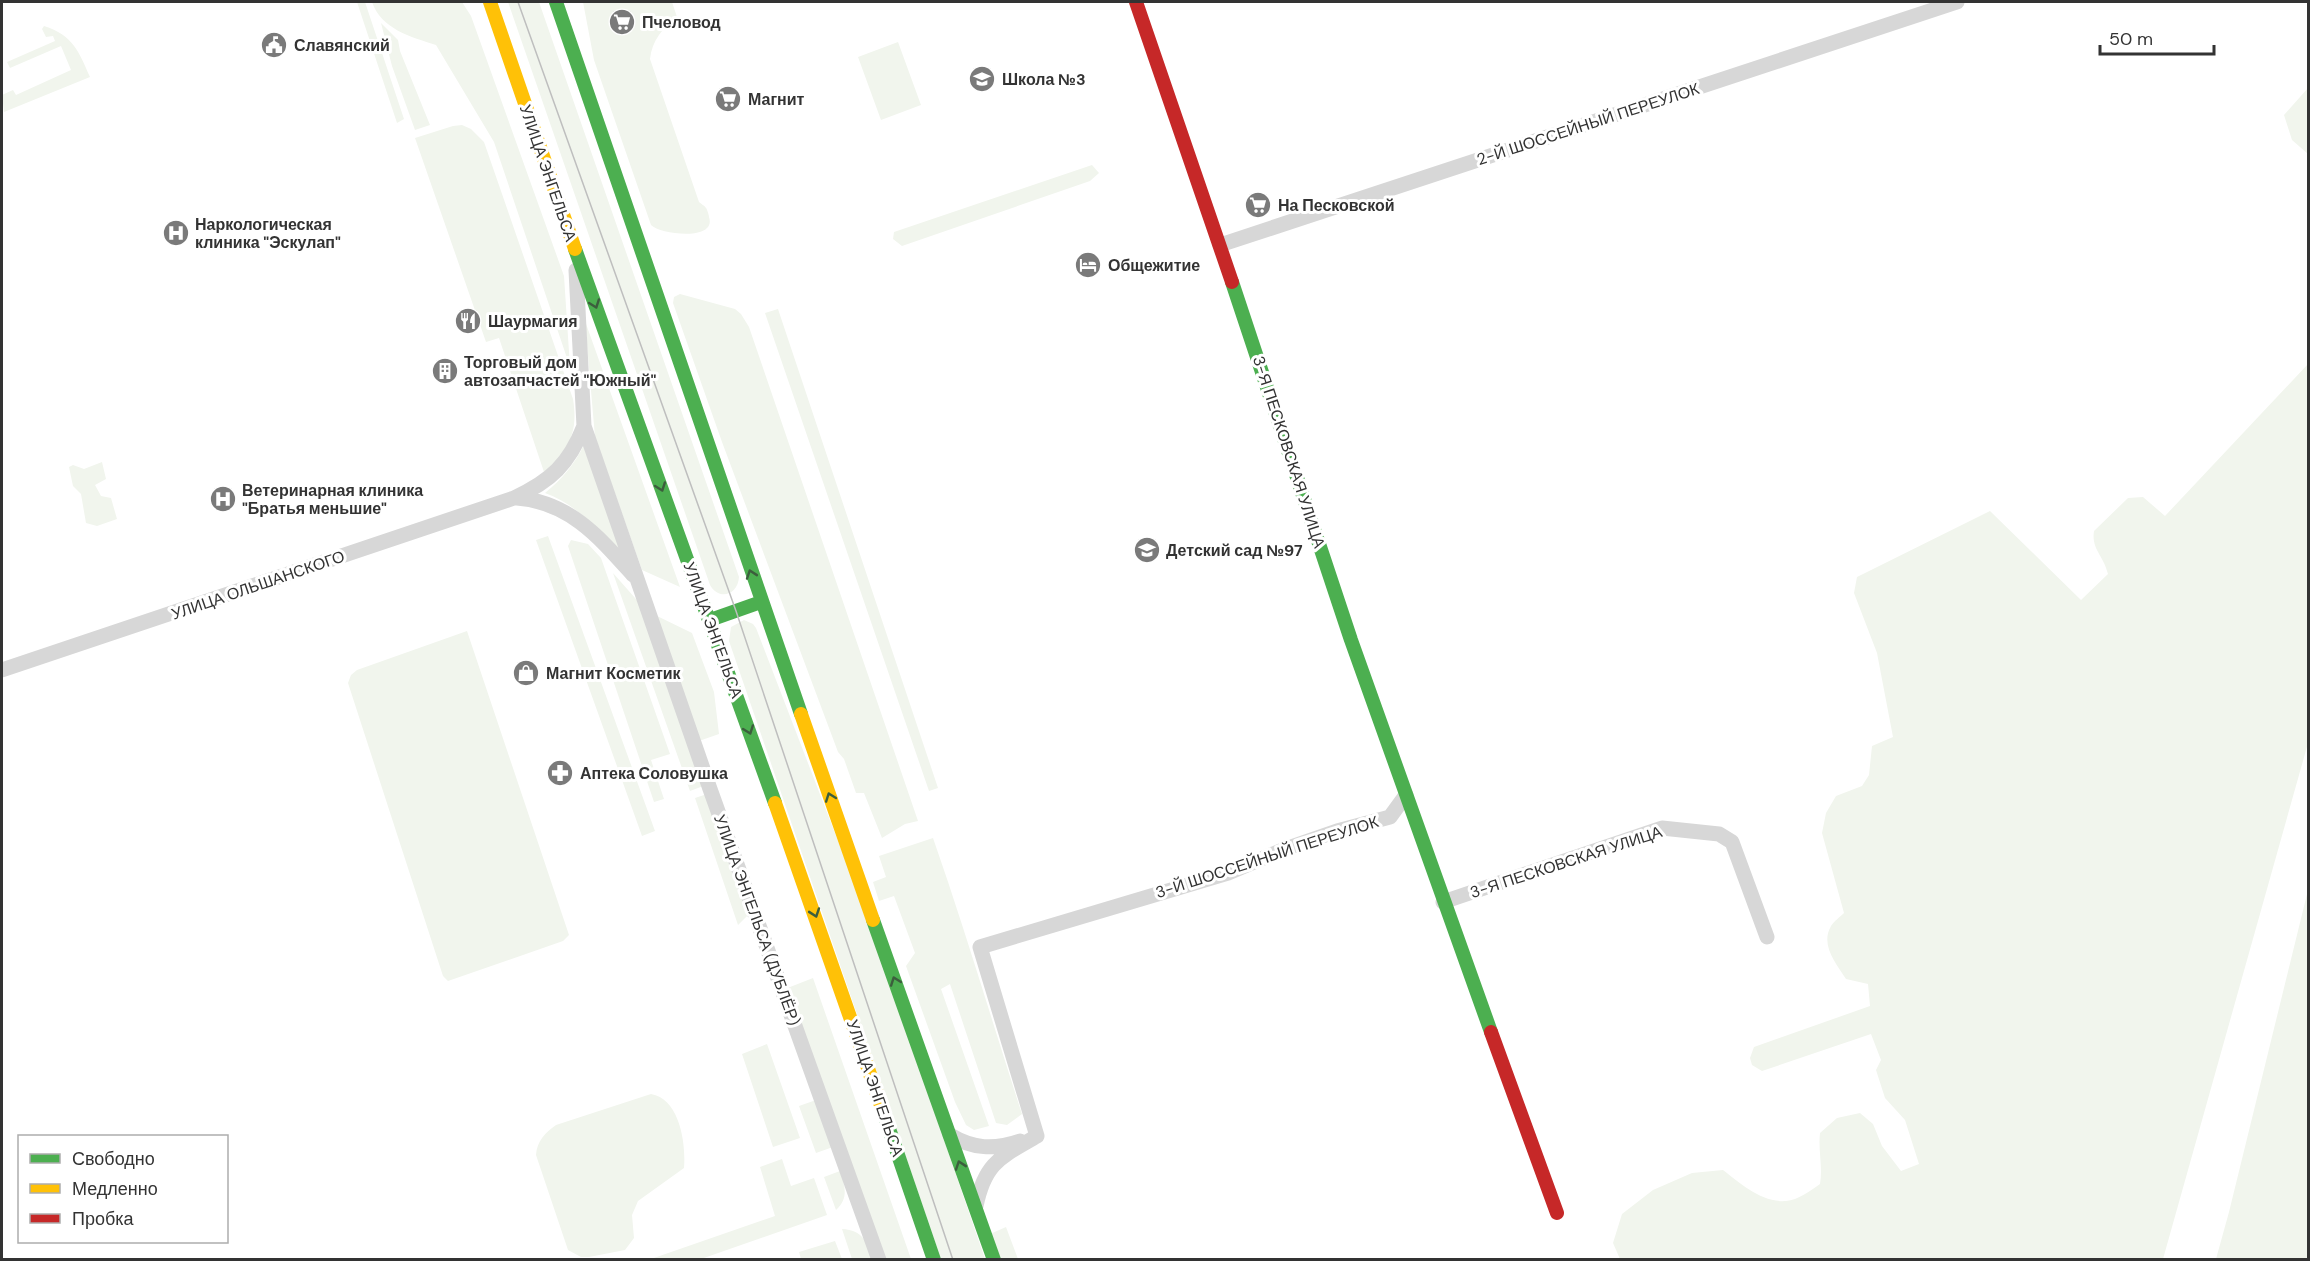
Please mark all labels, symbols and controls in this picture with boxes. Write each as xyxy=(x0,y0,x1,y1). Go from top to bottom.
supermarket icon: Пчеловод xyxy=(607,7,637,37)
place label: Пчеловод xyxy=(642,12,721,33)
scale bar xyxy=(2100,18,2214,56)
text: 50 m xyxy=(2109,27,2153,51)
public building icon: Славянский xyxy=(259,30,289,60)
place label: Славянский xyxy=(294,35,390,56)
school or university icon: Школа №3 xyxy=(967,64,997,94)
place label: Школа №3 xyxy=(1002,69,1086,90)
street label: 2-Й ШОССЕЙНЫЙ ПЕРЕУЛОК xyxy=(1474,78,1703,170)
supermarket icon: Магнит xyxy=(713,84,743,114)
place label: Магнит xyxy=(748,89,805,110)
street label: УЛИЦА ЭНГЕЛЬСА xyxy=(515,102,581,244)
supermarket icon: На Песковской xyxy=(1243,190,1273,220)
place label: На Песковской xyxy=(1278,195,1395,216)
place label: Наркологическая клиника "Эскулап" xyxy=(195,214,341,253)
hospital icon: Наркологическая клиника "Эскулап" xyxy=(161,218,191,248)
hotel icon: Общежитие xyxy=(1073,250,1103,280)
place label: Общежитие xyxy=(1108,255,1200,276)
one-way arrow xyxy=(587,298,600,309)
restaurant icon: Шаурмагия xyxy=(453,306,483,336)
place label: Шаурмагия xyxy=(488,311,578,332)
place label: Торговый дом автозапчастей "Южный" xyxy=(464,352,657,391)
street label: 3-Я ПЕСКОВСКАЯ УЛИЦА xyxy=(1248,353,1330,551)
building icon: Торговый дом автозапчастей "Южный" xyxy=(430,356,460,386)
place label: Ветеринарная клиника "Братья меньшие" xyxy=(242,480,423,519)
one-way arrow xyxy=(654,481,667,492)
hospital icon: Ветеринарная клиника "Братья меньшие" xyxy=(208,484,238,514)
school or university icon: Детский сад №97 xyxy=(1132,535,1162,565)
place label: Детский сад №97 xyxy=(1166,540,1303,561)
street label: УЛИЦА ОЛЬШАНСКОГО xyxy=(169,545,347,625)
street label: УЛИЦА ЭНГЕЛЬСА xyxy=(679,559,747,701)
one-way arrow xyxy=(746,569,759,580)
shop icon: Магнит Косметик xyxy=(511,658,541,688)
place label: Магнит Косметик xyxy=(546,663,682,684)
one-way arrow xyxy=(742,724,755,734)
pharmacy icon: Аптека Соловушка xyxy=(545,758,575,788)
place label: Аптека Соловушка xyxy=(580,763,728,784)
one-way arrow xyxy=(825,792,838,803)
street label: 3-Й ШОССЕЙНЫЙ ПЕРЕУЛОК xyxy=(1153,811,1382,903)
street label: УЛИЦА ЭНГЕЛЬСА (ДУБЛЁР) xyxy=(709,812,805,1028)
street label: 3-Я ПЕСКОВСКАЯ УЛИЦА xyxy=(1467,821,1665,903)
one-way arrow xyxy=(807,907,820,918)
one-way arrow xyxy=(890,976,903,987)
street label: УЛИЦА ЭНГЕЛЬСА xyxy=(842,1017,908,1159)
legend xyxy=(18,1135,228,1243)
text: Свободно xyxy=(72,1147,155,1171)
one-way arrow xyxy=(955,1160,968,1171)
text: Медленно xyxy=(72,1177,158,1201)
text: Пробка xyxy=(72,1207,135,1231)

